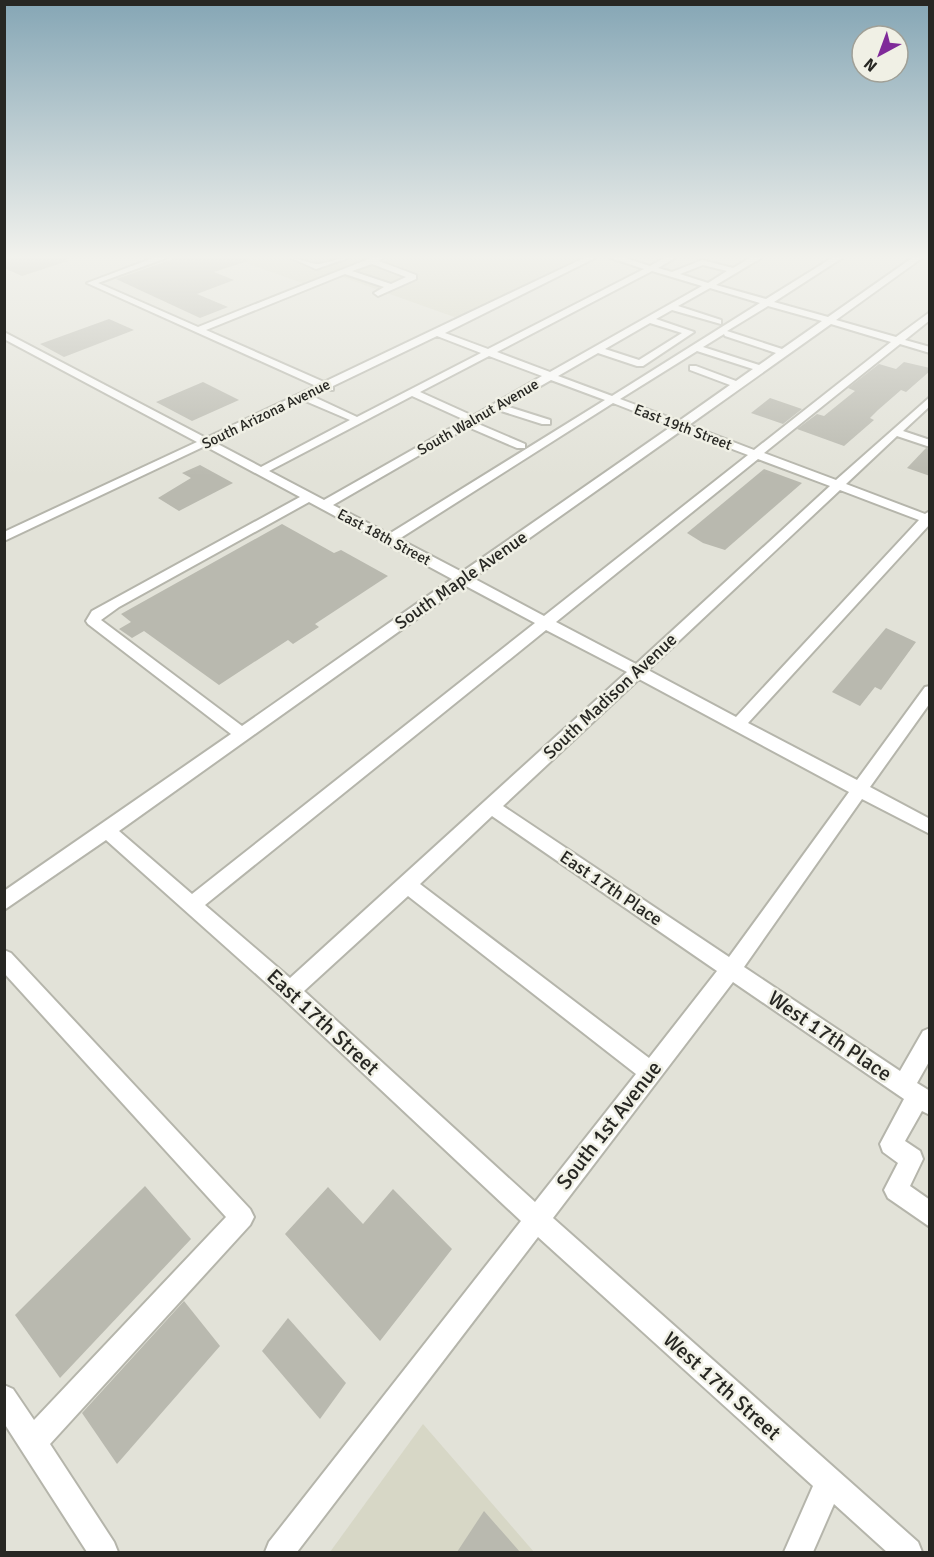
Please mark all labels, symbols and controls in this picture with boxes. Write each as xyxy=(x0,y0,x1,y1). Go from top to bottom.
north arrow xyxy=(850,24,910,84)
text: N xyxy=(860,53,882,76)
street label: South Arizona Avenue xyxy=(199,375,333,453)
street label: South Walnut Avenue xyxy=(414,375,542,459)
street label: East 19th Street xyxy=(632,400,734,454)
street label: East 18th Street xyxy=(334,505,434,569)
street label: South Maple Avenue xyxy=(390,526,532,634)
street label: South Madison Avenue xyxy=(539,628,681,764)
street label: East 17th Place xyxy=(556,846,666,930)
street label: East 17th Street xyxy=(261,963,385,1081)
street label: West 17th Place xyxy=(763,985,897,1087)
street label: South 1st Avenue xyxy=(551,1056,667,1194)
street label: West 17th Street xyxy=(658,1326,786,1446)

